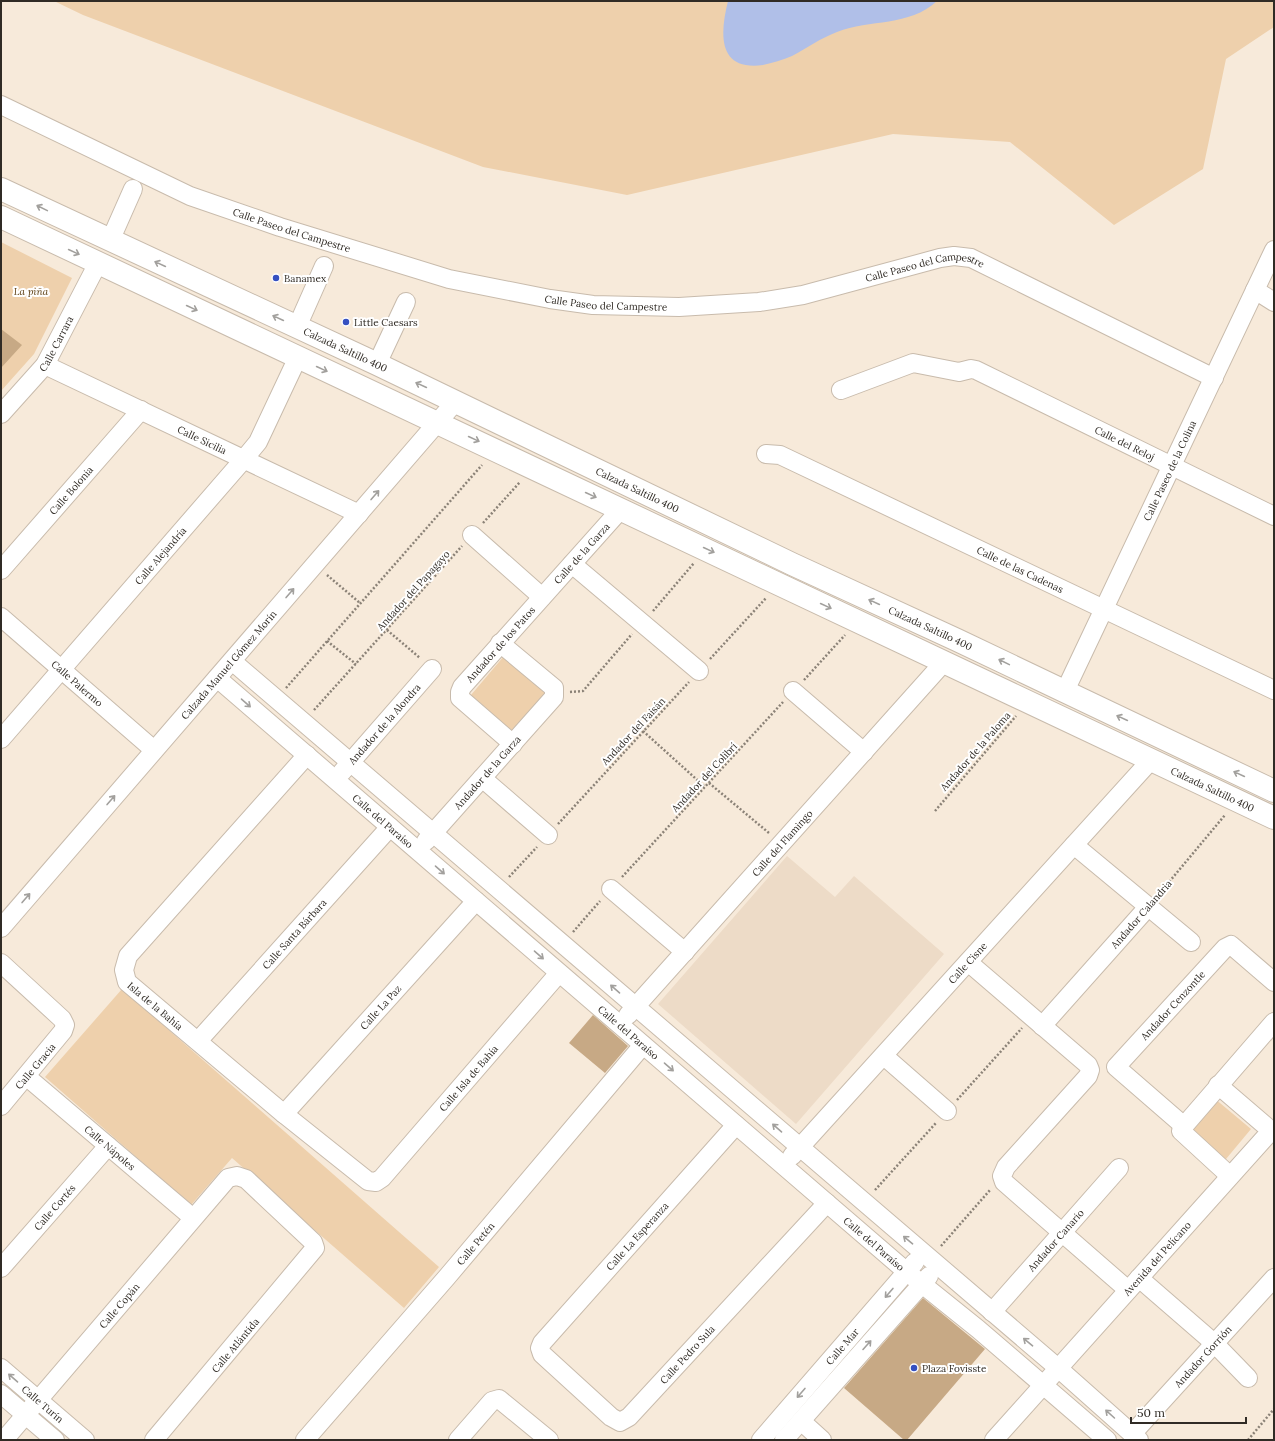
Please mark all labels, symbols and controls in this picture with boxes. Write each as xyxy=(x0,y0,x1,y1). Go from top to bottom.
one-way arrow xyxy=(36,204,48,211)
street label: Calle Paseo del Campestre xyxy=(231,205,353,255)
one-way arrow xyxy=(68,249,80,256)
street label: Calle Paseo del Campestre xyxy=(864,250,987,285)
one-way arrow xyxy=(154,260,166,267)
place label: Banamex xyxy=(284,272,327,285)
marker: Banamex xyxy=(271,273,281,283)
park label: La piña xyxy=(14,285,49,298)
street label: Calle Paseo del Campestre xyxy=(544,292,668,314)
one-way arrow xyxy=(185,305,197,312)
street label: Calle Carrara xyxy=(36,314,76,374)
one-way arrow xyxy=(272,314,284,321)
place label: Little Caesars xyxy=(354,316,418,329)
marker: Little Caesars xyxy=(341,317,351,327)
street label: Calzada Saltillo 400 xyxy=(301,325,389,375)
one-way arrow xyxy=(316,365,328,373)
one-way arrow xyxy=(415,381,427,388)
street label: Calle Paseo de la Colina xyxy=(1141,418,1199,523)
street label: Calle Sicilia xyxy=(175,423,229,457)
street label: Calle del Reloj xyxy=(1092,423,1157,464)
one-way arrow xyxy=(468,436,480,443)
street label: Calle Bolonia xyxy=(46,464,96,518)
street label: Calzada Saltillo 400 xyxy=(594,464,681,516)
one-way arrow xyxy=(371,490,380,501)
one-way arrow xyxy=(585,492,597,499)
street label: Calle de la Garza xyxy=(551,520,613,587)
street label: Calle Alejandría xyxy=(132,524,189,587)
street label: Calle de las Cadenas xyxy=(975,544,1066,596)
one-way arrow xyxy=(702,547,714,554)
street label: Andador del Papagayo xyxy=(373,548,453,634)
one-way arrow xyxy=(285,588,294,599)
one-way arrow xyxy=(868,597,880,605)
street label: Andador de los Patos xyxy=(463,603,538,686)
one-way arrow xyxy=(820,603,832,610)
street label: Calzada Saltillo 400 xyxy=(886,603,974,653)
street label: Calzada Manuel Gómez Morín xyxy=(178,608,279,722)
street label: Calle Palermo xyxy=(48,658,105,710)
one-way arrow xyxy=(998,658,1010,665)
street label: Andador de la Alondra xyxy=(345,681,423,768)
street label: Andador del Faisán xyxy=(598,695,668,769)
one-way arrow xyxy=(241,699,251,708)
street label: Andador de la Paloma xyxy=(937,709,1013,794)
one-way arrow xyxy=(1116,714,1128,721)
street label: Andador de la Garza xyxy=(451,733,524,813)
street label: Andador del Colibrí xyxy=(668,740,740,816)
street label: Calzada Saltillo 400 xyxy=(1169,764,1256,815)
one-way arrow xyxy=(1233,770,1245,777)
street label: Calle del Paraíso xyxy=(349,791,416,851)
one-way arrow xyxy=(107,794,116,805)
street label: Calle del Flamingo xyxy=(749,807,816,879)
one-way arrow xyxy=(435,866,445,875)
street label: Andador Calandria xyxy=(1107,877,1175,952)
one-way arrow xyxy=(22,893,31,904)
street label: Calle Santa Bárbara xyxy=(260,896,330,972)
street label: Calle Cisne xyxy=(946,939,990,986)
one-way arrow xyxy=(533,950,543,959)
street label: Andador Cenzontle xyxy=(1137,968,1209,1044)
street label: Isla de la Bahía xyxy=(125,979,185,1033)
street label: Calle La Paz xyxy=(357,982,404,1032)
one-way arrow xyxy=(609,984,620,993)
street label: Calle del Paraíso xyxy=(595,1003,661,1063)
street label: Calle Gracia xyxy=(12,1041,58,1092)
street label: Calle Isla de Bahía xyxy=(436,1042,501,1114)
one-way arrow xyxy=(664,1063,674,1072)
street label: Calle Nápoles xyxy=(82,1123,138,1174)
one-way arrow xyxy=(772,1123,783,1132)
street label: Calle Cortés xyxy=(31,1181,79,1233)
street label: Calle La Esperanza xyxy=(603,1199,671,1273)
street label: Andador Canario xyxy=(1024,1206,1087,1275)
street label: Calle del Paraíso xyxy=(841,1214,907,1274)
street label: Avenida del Pelícano xyxy=(1120,1219,1194,1299)
street label: Calle Petén xyxy=(454,1220,498,1268)
one-way arrow xyxy=(903,1235,913,1244)
street label: Calle Copán xyxy=(96,1280,142,1331)
one-way arrow xyxy=(884,1287,893,1298)
street label: Calle Atlántida xyxy=(209,1315,262,1375)
street label: Calle Pedro Sula xyxy=(657,1323,718,1387)
street label: Andador Gorrión xyxy=(1171,1323,1235,1391)
street label: Calle Mar xyxy=(823,1325,862,1368)
one-way arrow xyxy=(1023,1338,1033,1347)
one-way arrow xyxy=(862,1340,872,1350)
place label: Plaza Fovisste xyxy=(922,1362,987,1375)
marker: Plaza Fovisste xyxy=(909,1363,919,1373)
one-way arrow xyxy=(8,1373,18,1382)
street label: Calle Turín xyxy=(19,1383,66,1426)
one-way arrow xyxy=(797,1388,806,1399)
scale bar xyxy=(1131,1399,1246,1425)
text: 50 m xyxy=(1137,1405,1165,1420)
one-way arrow xyxy=(1105,1409,1115,1419)

